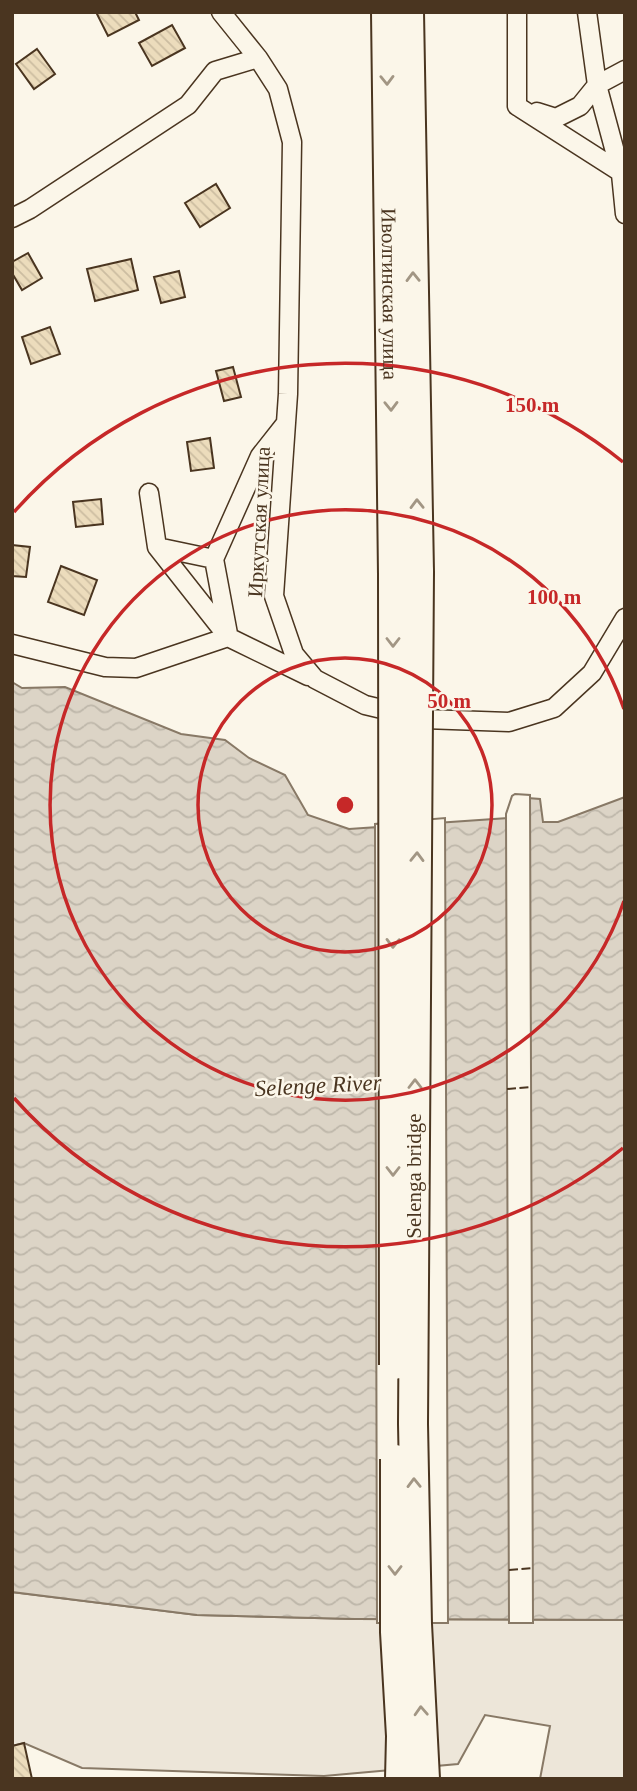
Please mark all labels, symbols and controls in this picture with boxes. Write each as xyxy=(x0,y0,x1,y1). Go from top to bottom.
one-way arrow xyxy=(379,76,395,86)
street label: Иволгинская улица xyxy=(376,208,403,381)
one-way arrow xyxy=(406,271,421,282)
text: 150 m xyxy=(505,393,560,417)
one-way arrow xyxy=(383,401,399,412)
street label: Иркутская улица xyxy=(243,445,275,598)
one-way arrow xyxy=(410,498,425,509)
text: 100 m xyxy=(527,585,582,609)
one-way arrow xyxy=(385,637,401,648)
text: 50 m xyxy=(427,689,471,713)
centre of rings xyxy=(333,793,357,817)
one-way arrow xyxy=(409,851,425,862)
one-way arrow xyxy=(385,938,401,949)
water label: Selenge River xyxy=(254,1070,383,1101)
one-way arrow xyxy=(407,1078,423,1089)
street label: Selenga bridge xyxy=(402,1113,426,1239)
one-way arrow xyxy=(385,1166,401,1176)
one-way arrow xyxy=(406,1477,422,1488)
one-way arrow xyxy=(387,1565,403,1575)
one-way arrow xyxy=(413,1705,428,1716)

